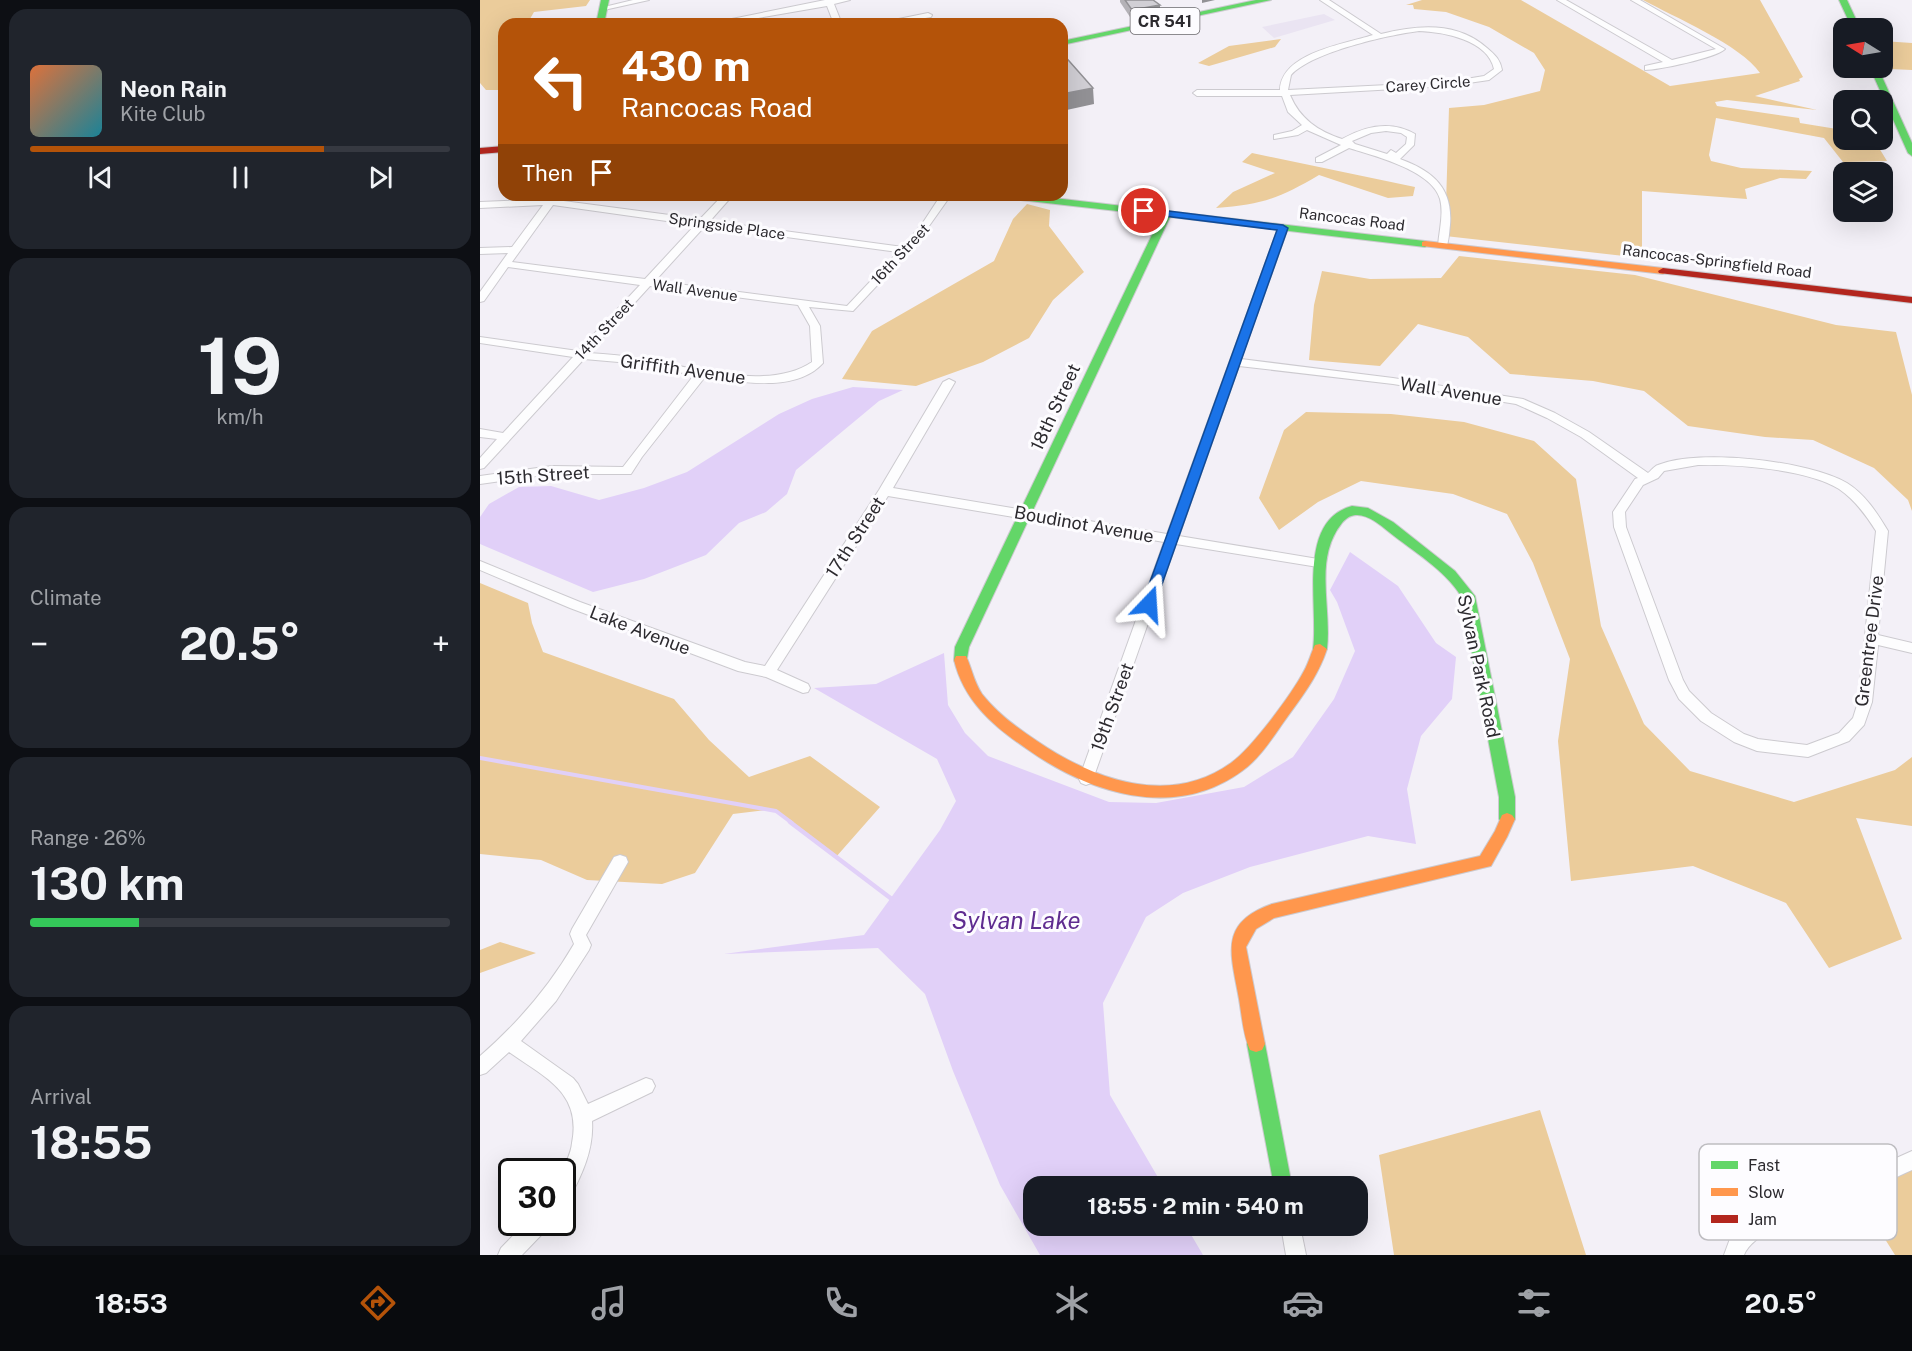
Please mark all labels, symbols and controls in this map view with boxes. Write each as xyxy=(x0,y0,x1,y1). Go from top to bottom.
road number: CR 541 xyxy=(1130,8,1200,34)
north arrow xyxy=(1833,18,1893,78)
map controls xyxy=(1833,18,1893,222)
text: 430 m xyxy=(621,41,751,90)
icon: left xyxy=(522,42,600,120)
street label: Carey Circle xyxy=(1385,73,1471,95)
text: Neon Rain xyxy=(120,76,227,102)
button: search xyxy=(1833,90,1893,150)
text: Rancocas Road xyxy=(621,91,813,123)
text: Kite Club xyxy=(120,102,205,126)
icon: arrive xyxy=(585,156,618,189)
text: Then xyxy=(522,160,573,186)
icon: previous xyxy=(84,161,117,194)
icon: pause xyxy=(224,161,257,194)
icon: next xyxy=(364,161,397,194)
button: layers xyxy=(1833,162,1893,222)
pin xyxy=(1118,185,1169,236)
icon: arrive xyxy=(1127,194,1160,227)
street label: Rancocas Road xyxy=(1298,204,1406,234)
street label: Springside Place xyxy=(668,209,786,243)
street label: 16th Street xyxy=(867,220,933,288)
street label: Rancocas-Springfield Road xyxy=(1621,241,1813,281)
street label: Wall Avenue xyxy=(651,276,739,304)
street label: 14th Street xyxy=(571,295,637,363)
text: 19 xyxy=(198,320,282,412)
street label: Griffith Avenue xyxy=(619,350,747,388)
street label: 18th Street xyxy=(1026,360,1084,454)
street label: Wall Avenue xyxy=(1398,373,1504,409)
text: km/h xyxy=(216,405,264,429)
street label: 15th Street xyxy=(496,461,590,489)
street label: 17th Street xyxy=(821,493,889,581)
street label: Boudinot Avenue xyxy=(1012,501,1156,547)
position arrow xyxy=(1117,572,1181,636)
street label: Greentree Drive xyxy=(1851,574,1887,708)
text: Climate xyxy=(30,586,102,610)
street label: Sylvan Park Road xyxy=(1454,592,1504,740)
street label: Lake Avenue xyxy=(587,601,693,659)
text: 20.5° xyxy=(179,617,301,670)
text: − xyxy=(30,625,48,663)
text: + xyxy=(432,625,450,663)
street label: 19th Street xyxy=(1086,660,1138,754)
text: Range · 26% xyxy=(30,826,146,850)
text: 130 km xyxy=(30,857,185,910)
water label: Sylvan Lake xyxy=(951,906,1081,934)
text: Arrival xyxy=(30,1085,92,1109)
text: 18:55 xyxy=(30,1116,152,1169)
legend xyxy=(1699,1144,1897,1240)
text: Fast xyxy=(1748,1156,1780,1175)
speed limit sign: 30 xyxy=(498,1158,576,1236)
text: Slow xyxy=(1748,1183,1785,1202)
text: 18:55 · 2 min · 540 m xyxy=(1087,1193,1304,1219)
text: Jam xyxy=(1748,1210,1777,1229)
icon: directions xyxy=(357,1282,399,1324)
icon: music xyxy=(588,1282,630,1324)
icon: phone xyxy=(820,1282,862,1324)
icon: climate xyxy=(1051,1282,1093,1324)
icon: car xyxy=(1282,1282,1324,1324)
icon: filters xyxy=(1513,1282,1555,1324)
text: 18:53 xyxy=(95,1287,168,1319)
text: 20.5° xyxy=(1745,1287,1817,1319)

